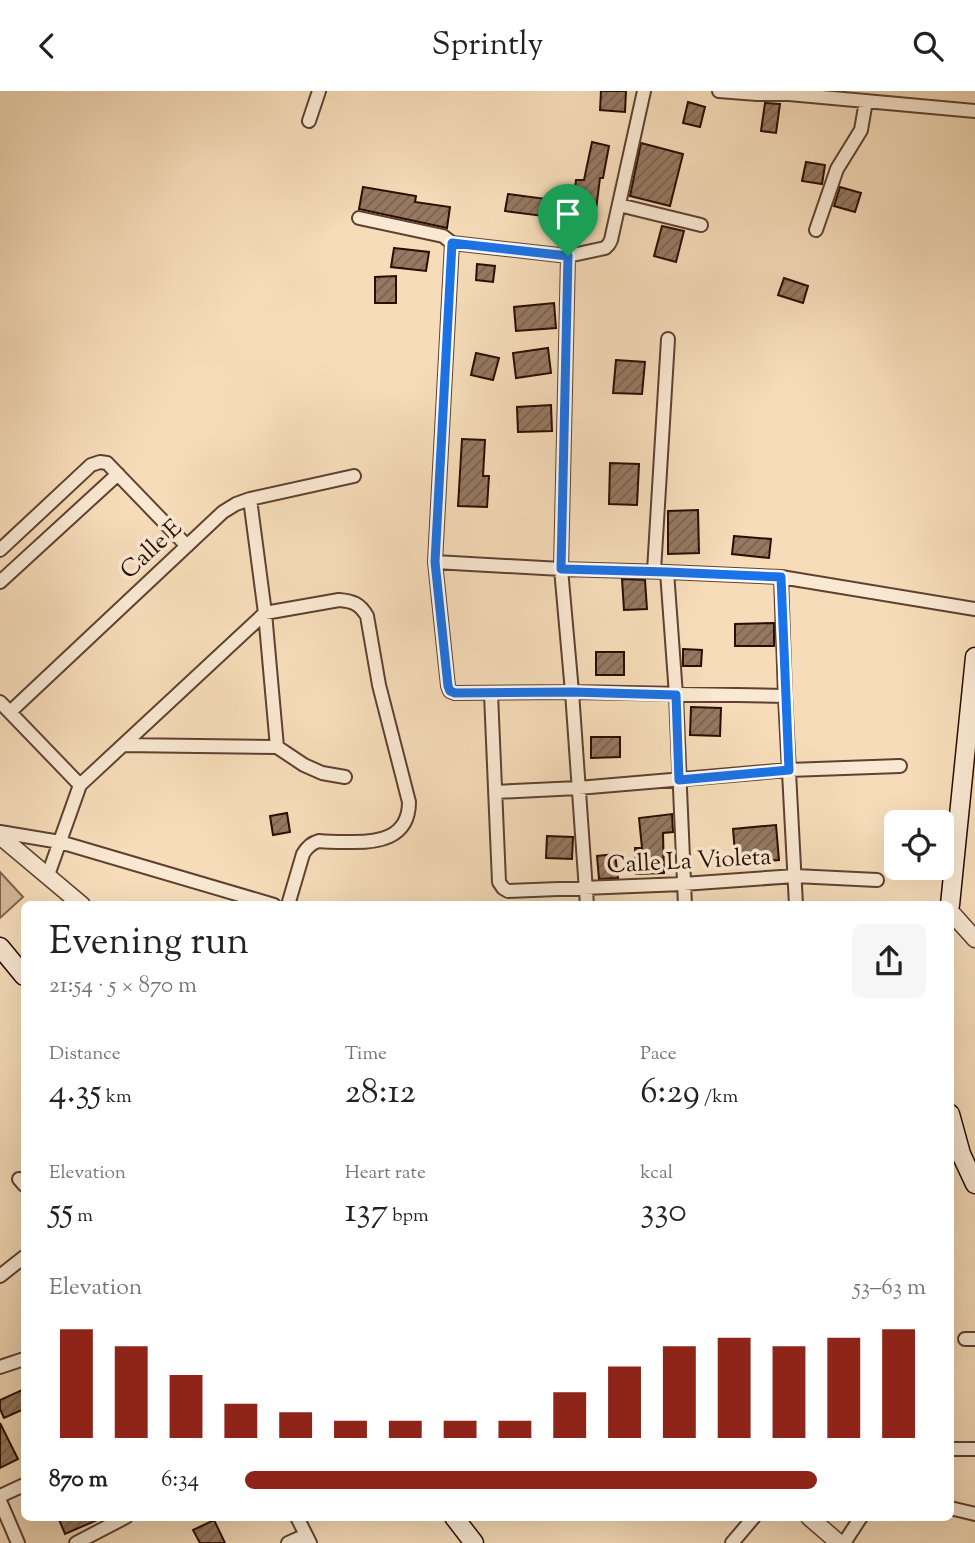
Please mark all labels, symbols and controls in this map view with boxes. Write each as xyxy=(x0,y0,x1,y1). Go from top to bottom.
text: Sprintly xyxy=(431,23,544,69)
icon: back xyxy=(28,27,66,65)
icon: search xyxy=(909,27,947,65)
pin xyxy=(538,184,598,256)
icon: arrive xyxy=(549,195,587,233)
street label: Calle E xyxy=(113,512,191,588)
map controls xyxy=(884,810,954,880)
button: locate xyxy=(884,810,954,880)
street label: Calle La Violeta xyxy=(606,841,772,883)
text: Evening run xyxy=(49,917,249,971)
button: share xyxy=(852,924,926,998)
text: 21:54 · 5 × 870 m xyxy=(49,970,197,1003)
text: Distance xyxy=(49,1041,121,1068)
text: Time xyxy=(345,1041,387,1068)
text: Pace xyxy=(640,1041,677,1068)
text: 4.35 xyxy=(49,1068,102,1119)
text: 28:12 xyxy=(345,1068,416,1119)
text: 6:29 xyxy=(640,1068,700,1119)
text: km xyxy=(102,1084,132,1111)
text: /km xyxy=(700,1084,738,1111)
text: Elevation xyxy=(49,1160,126,1187)
text: Heart rate xyxy=(345,1160,426,1187)
text: kcal xyxy=(640,1160,673,1187)
text: 55 xyxy=(49,1187,73,1238)
text: 137 xyxy=(345,1187,388,1238)
text: 330 xyxy=(640,1187,687,1238)
text: m xyxy=(73,1203,93,1230)
text: bpm xyxy=(388,1203,429,1230)
text: Elevation xyxy=(49,1272,142,1305)
text: 53–63 m xyxy=(853,1272,926,1305)
text: 870 m xyxy=(49,1464,108,1497)
text: 6:34 xyxy=(161,1464,199,1497)

